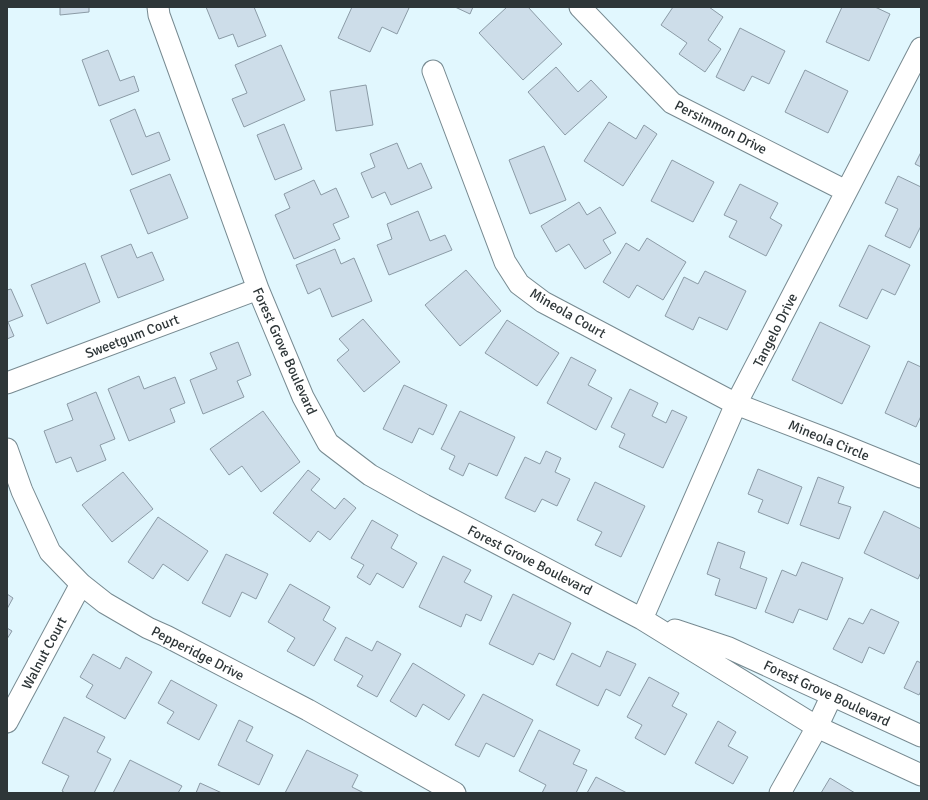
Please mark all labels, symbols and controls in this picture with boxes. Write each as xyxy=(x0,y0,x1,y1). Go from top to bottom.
street label: Persimmon Drive xyxy=(672,97,770,158)
street label: Forest Grove Boulevard xyxy=(249,285,320,418)
street label: Mineola Court xyxy=(527,285,609,342)
street label: Tangelo Drive xyxy=(750,290,801,370)
street label: Sweetgum Court xyxy=(83,311,182,362)
street label: Mineola Circle xyxy=(786,416,872,464)
street label: Forest Grove Boulevard xyxy=(465,522,595,599)
street label: Walnut Court xyxy=(18,614,71,692)
street label: Pepperidge Drive xyxy=(149,623,247,684)
street label: Forest Grove Boulevard xyxy=(761,657,893,730)

